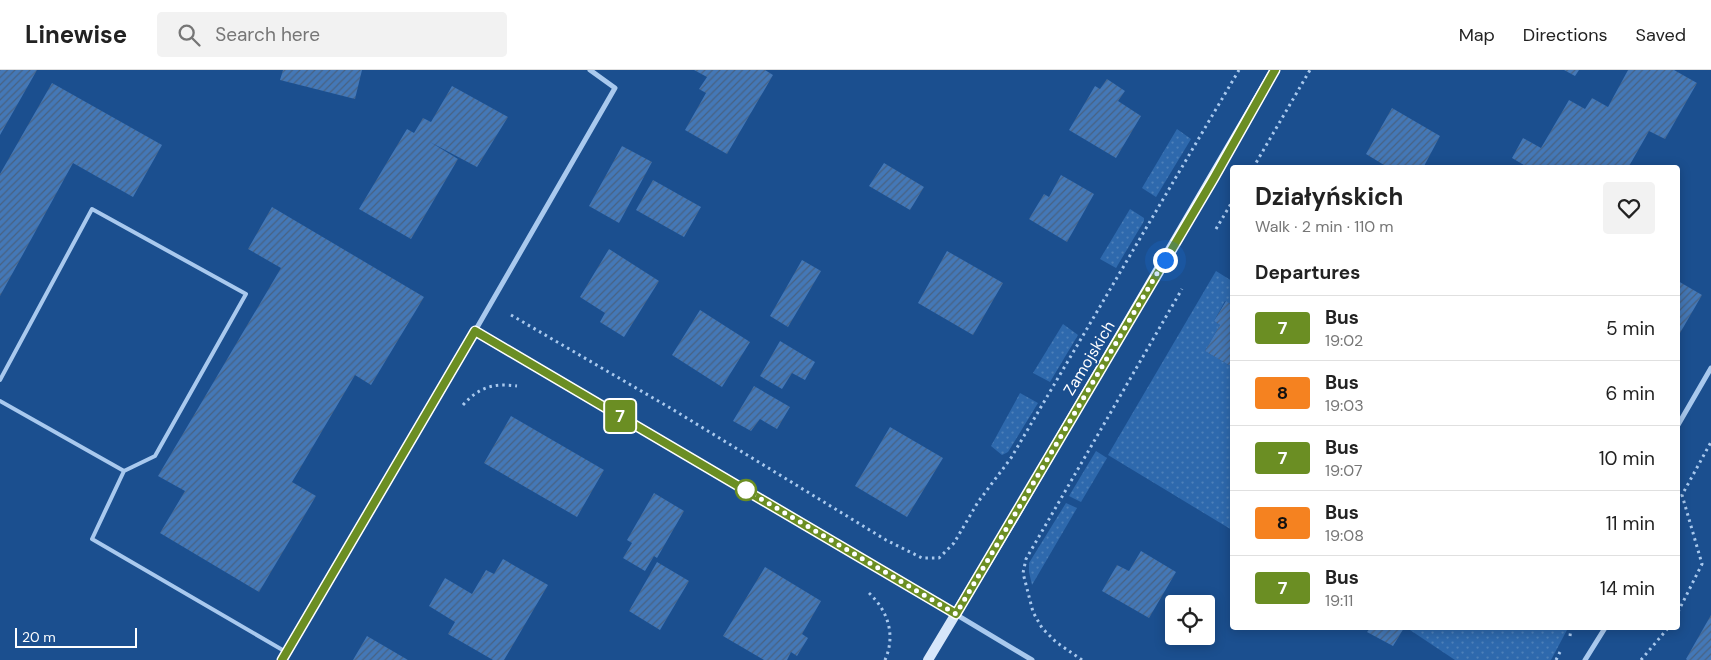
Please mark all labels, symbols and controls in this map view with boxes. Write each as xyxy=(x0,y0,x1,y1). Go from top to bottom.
search box xyxy=(157,12,507,57)
text: Linewise xyxy=(25,19,127,50)
icon: search xyxy=(175,21,203,49)
text: Search here xyxy=(215,22,320,47)
text: Map xyxy=(1459,23,1495,47)
text: Directions xyxy=(1523,23,1608,47)
text: Saved xyxy=(1636,23,1686,47)
text: Działyńskich xyxy=(1255,181,1403,212)
button: heart xyxy=(1603,182,1655,234)
text: Walk · 2 min · 110 m xyxy=(1255,216,1394,237)
your location xyxy=(1153,248,1178,273)
text: Departures xyxy=(1255,260,1360,285)
text: Bus xyxy=(1325,305,1359,330)
text: 7 xyxy=(1278,316,1287,340)
text: 5 min xyxy=(1606,316,1655,341)
street label: Zamojskich xyxy=(1059,317,1119,399)
text: 19:02 xyxy=(1325,330,1363,351)
text: Bus xyxy=(1325,370,1359,395)
text: 8 xyxy=(1277,381,1288,405)
text: 6 min xyxy=(1606,381,1655,406)
text: 19:03 xyxy=(1325,395,1364,416)
line badge: 7 xyxy=(604,400,636,432)
text: 7 xyxy=(615,404,625,428)
text: Bus xyxy=(1325,435,1359,460)
text: 7 xyxy=(1278,446,1287,470)
text: 10 min xyxy=(1599,446,1655,471)
text: 19:07 xyxy=(1325,460,1363,481)
unlabelled marker xyxy=(735,479,757,501)
text: Bus xyxy=(1325,500,1359,525)
text: 8 xyxy=(1277,511,1288,535)
text: 11 min xyxy=(1606,511,1655,536)
text: 19:08 xyxy=(1325,525,1364,546)
text: Bus xyxy=(1325,565,1359,590)
text: 7 xyxy=(1278,576,1287,600)
text: 14 min xyxy=(1600,576,1655,601)
text: 19:11 xyxy=(1325,590,1353,611)
map controls xyxy=(1165,595,1215,645)
button: locate xyxy=(1165,595,1215,645)
scale bar xyxy=(15,625,138,648)
text: 20 m xyxy=(22,628,56,646)

